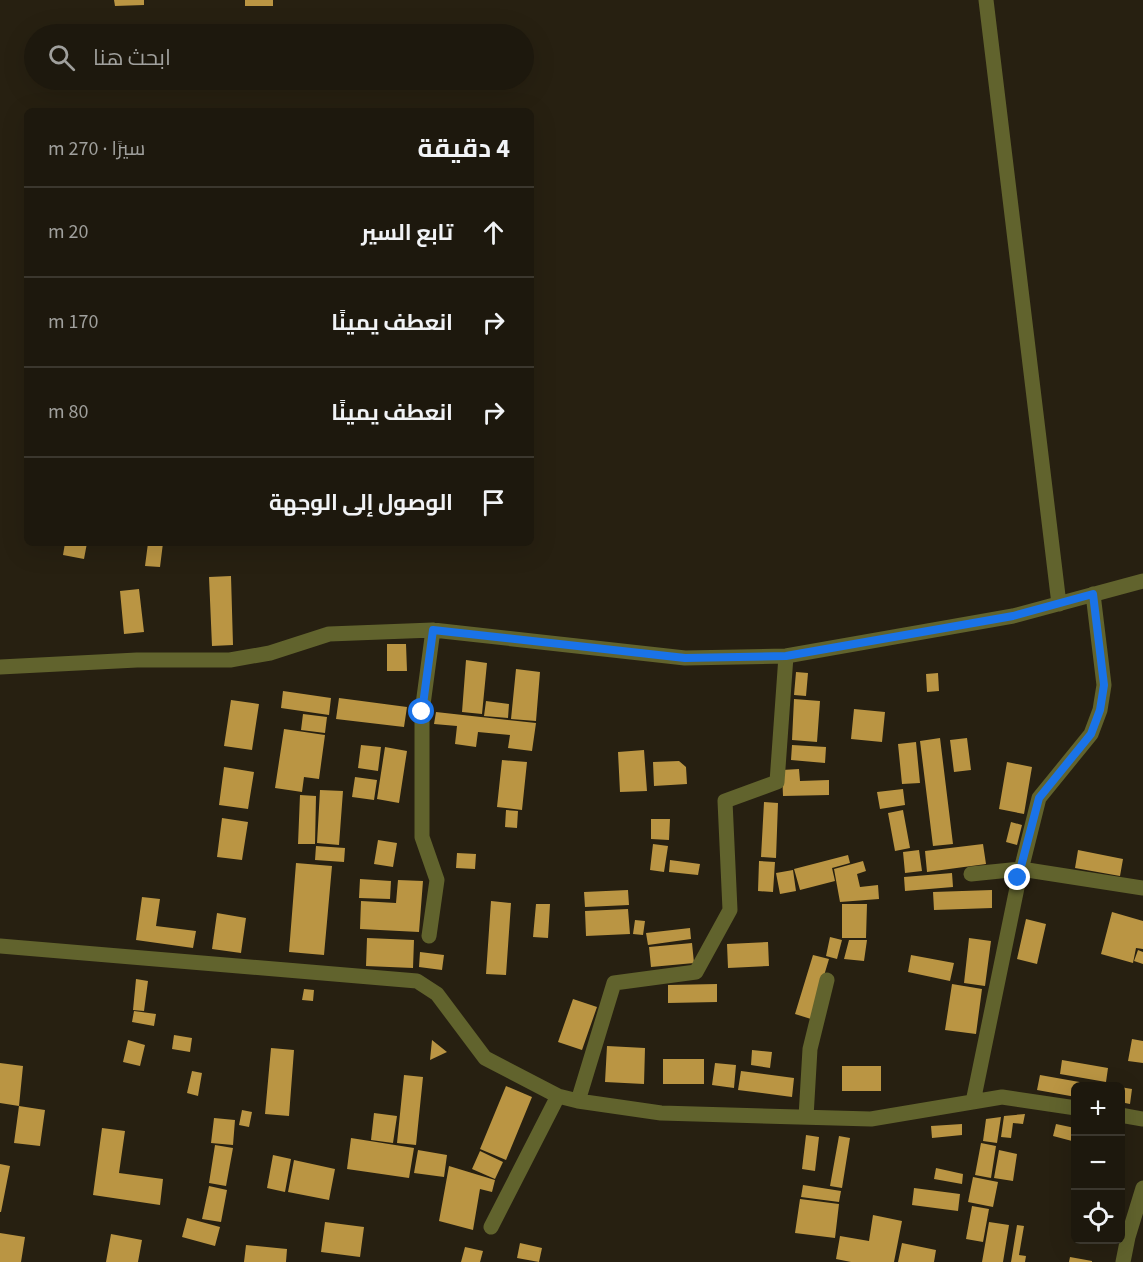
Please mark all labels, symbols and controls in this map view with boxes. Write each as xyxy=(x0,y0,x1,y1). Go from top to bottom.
search box xyxy=(24,24,534,90)
icon: search xyxy=(45,41,78,74)
text: ابحث هنا xyxy=(93,42,171,74)
text: 4 دقيقة xyxy=(418,130,510,167)
text: سيرًا · 270 m xyxy=(48,135,145,163)
icon: ahead xyxy=(477,216,510,249)
text: تابع السير xyxy=(361,217,453,249)
text: 20 m xyxy=(48,218,88,246)
icon: right xyxy=(477,306,510,339)
text: انعطف يمينًا xyxy=(331,307,453,339)
text: 170 m xyxy=(48,308,98,336)
icon: right xyxy=(477,396,510,429)
text: انعطف يمينًا xyxy=(331,397,453,429)
text: 80 m xyxy=(48,398,88,426)
icon: arrive xyxy=(477,486,510,519)
text: الوصول إلى الوجهة xyxy=(269,487,453,519)
route start xyxy=(408,698,434,724)
route end xyxy=(1004,864,1030,890)
map controls xyxy=(1071,1082,1125,1244)
button: + xyxy=(1071,1082,1125,1136)
button: − xyxy=(1071,1136,1125,1190)
button: locate xyxy=(1071,1190,1125,1244)

